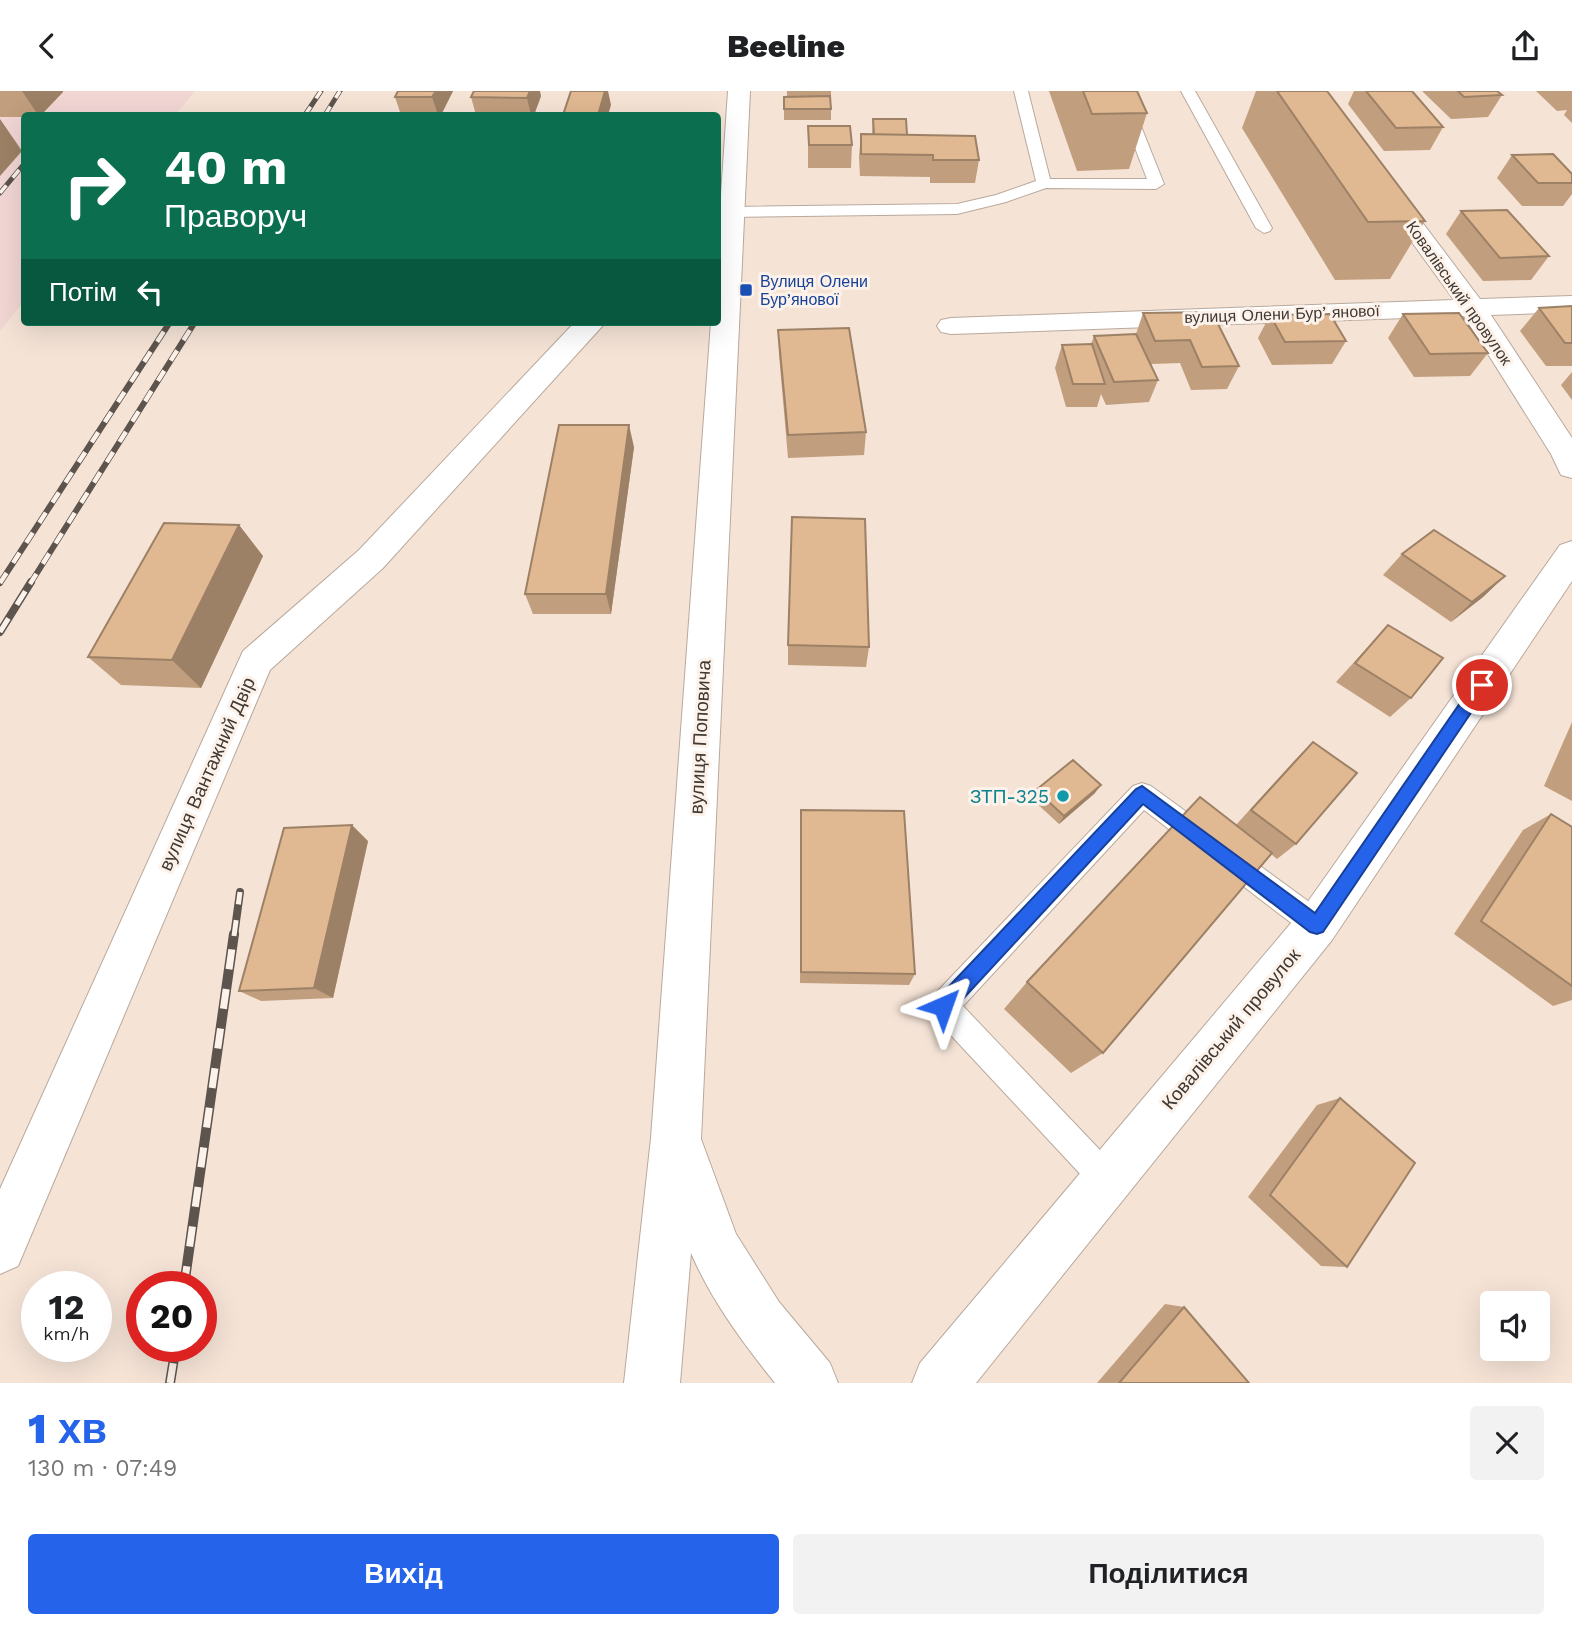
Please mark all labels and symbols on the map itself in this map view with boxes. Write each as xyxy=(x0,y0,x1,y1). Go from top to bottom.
street label: Ковалівський провулок xyxy=(1402,218,1516,369)
place label: Вулиця Олени Бур’янової xyxy=(760,272,868,309)
marker: Вулиця Олени Бур’янової xyxy=(738,282,754,298)
street label: вулиця Олени Бурʼянової xyxy=(1184,301,1381,327)
pin xyxy=(1452,655,1512,715)
street label: вулиця Поповича xyxy=(684,659,716,815)
street label: вулиця Вантажний Двір xyxy=(154,674,260,874)
place label: ЗТП-325 xyxy=(970,785,1049,808)
marker: ЗТП-325 xyxy=(1055,788,1071,804)
street label: Ковалівський провулок xyxy=(1157,943,1306,1114)
position arrow xyxy=(906,969,980,1043)
speed limit sign: 20 xyxy=(126,1271,217,1362)

